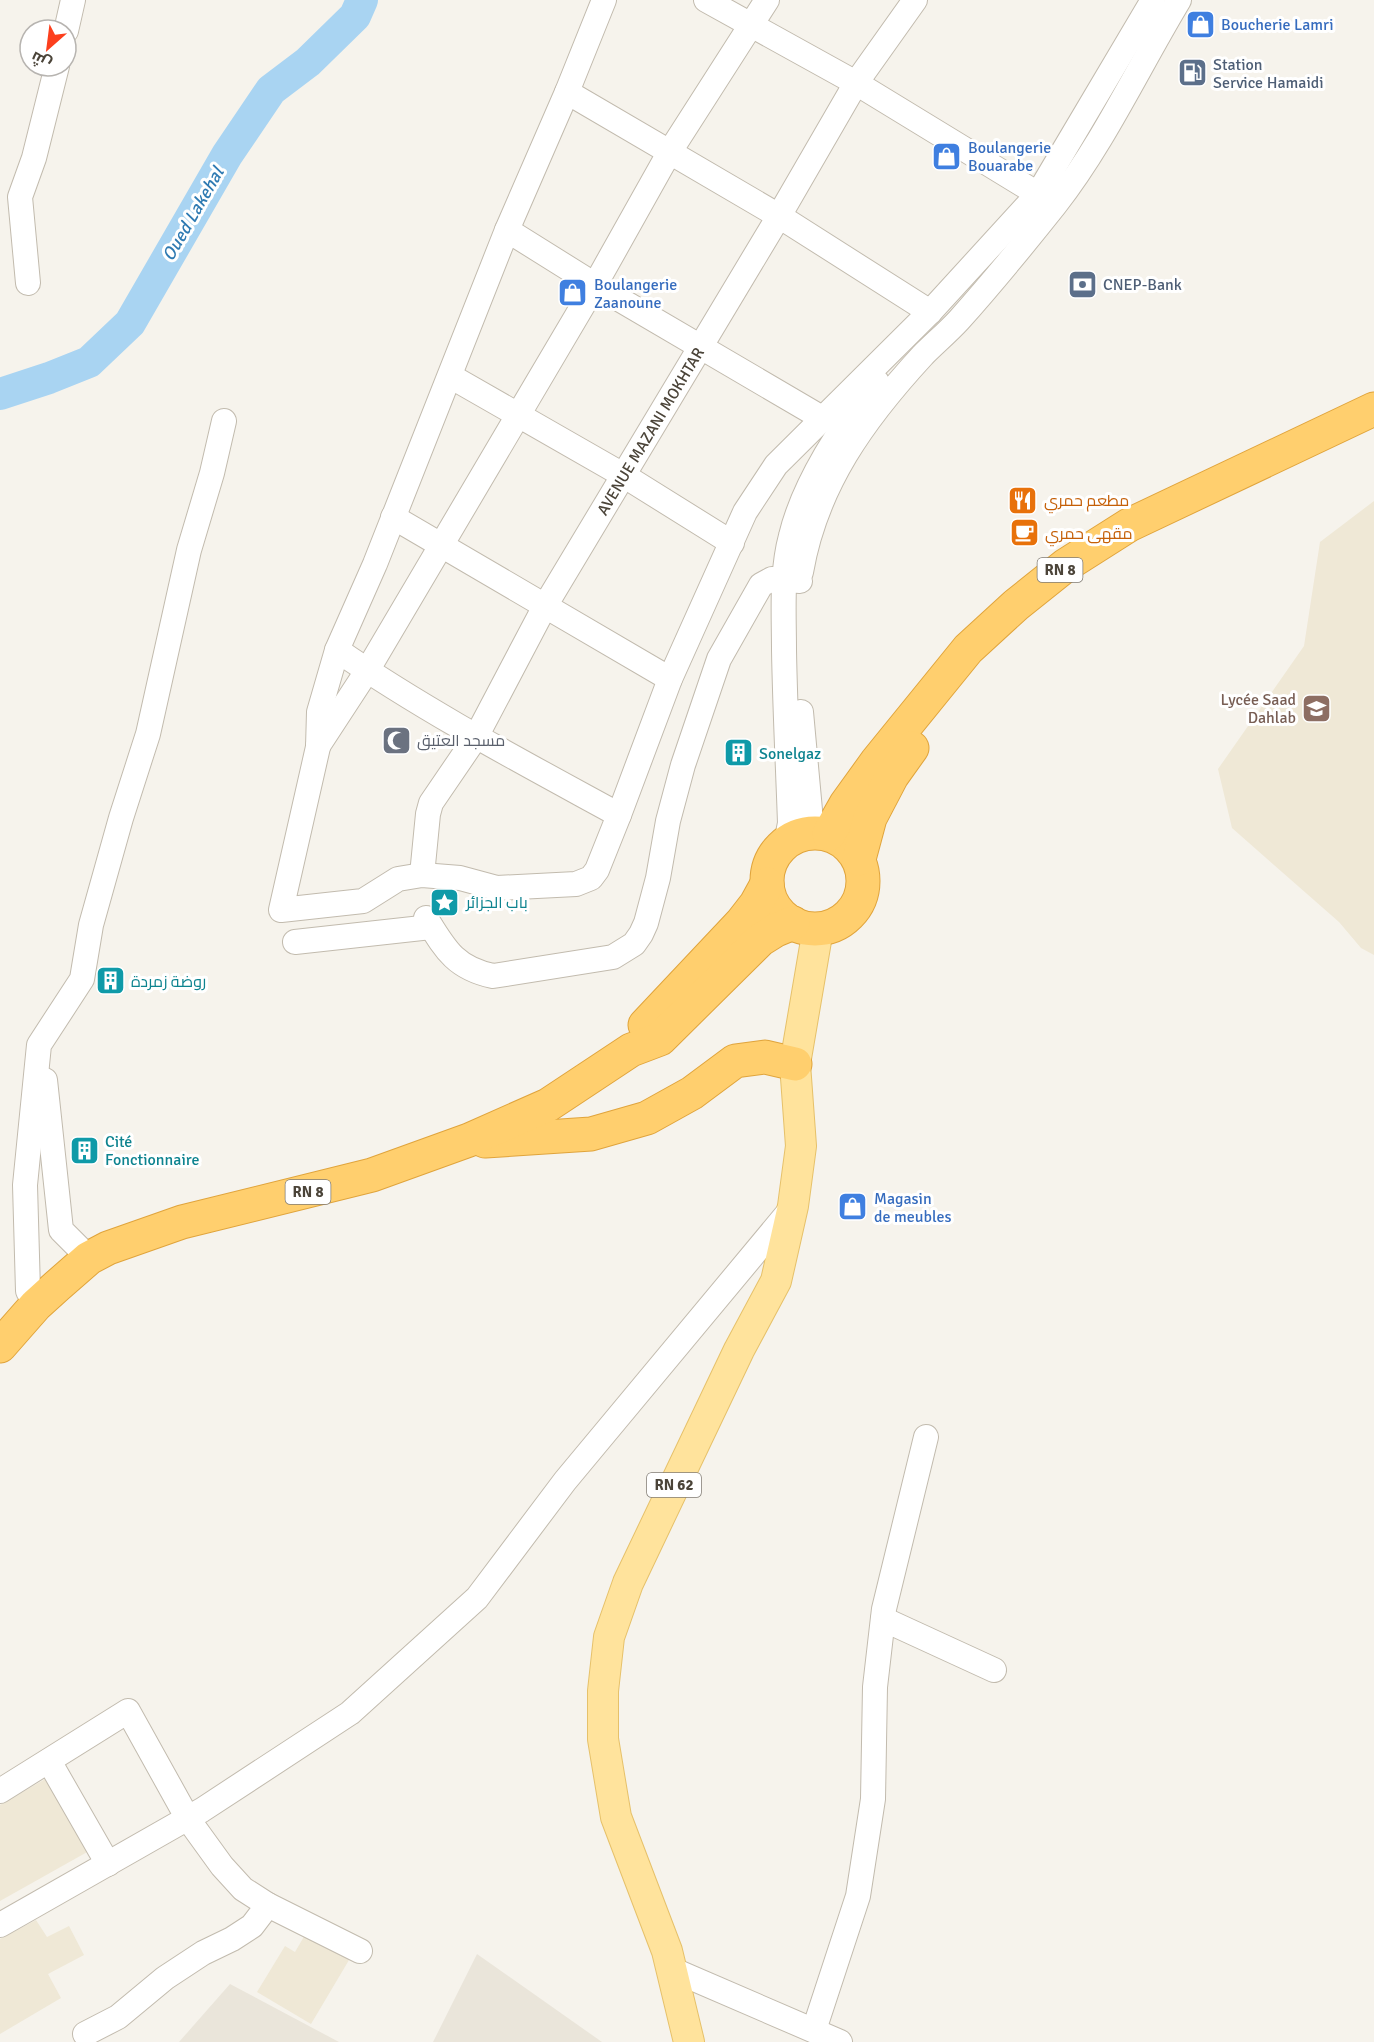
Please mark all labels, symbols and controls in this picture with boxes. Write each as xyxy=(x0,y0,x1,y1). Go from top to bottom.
shop icon: Boucherie Lamri xyxy=(1184,8,1216,40)
place label: Boucherie Lamri xyxy=(1221,15,1334,35)
north arrow xyxy=(18,18,78,78)
text: ش xyxy=(28,47,55,74)
place label: Station Service Hamaidi xyxy=(1213,55,1324,93)
fuel station icon: Station Service Hamaidi xyxy=(1176,57,1208,89)
place label: Boulangerie Bouarabe xyxy=(968,138,1051,176)
shop icon: Boulangerie Bouarabe xyxy=(931,140,963,172)
water label: Oued Lakehal xyxy=(157,162,229,265)
bank icon: CNEP-Bank xyxy=(1066,268,1098,300)
place label: Boulangerie Zaanoune xyxy=(594,275,677,313)
place label: CNEP-Bank xyxy=(1103,275,1182,295)
shop icon: Boulangerie Zaanoune xyxy=(557,277,589,309)
street label: AVENUE MAZANI MOKHTAR xyxy=(593,344,709,519)
restaurant icon: مطعم حمري xyxy=(1007,484,1039,516)
place label: مطعم حمري xyxy=(1044,491,1129,514)
cafe icon: مقهى حمري xyxy=(1008,517,1040,549)
place label: مقهى حمري xyxy=(1045,524,1133,547)
road number: RN 8 xyxy=(1038,558,1082,582)
place label: Lycée Saad Dahlab xyxy=(1221,690,1296,728)
school or university icon: Lycée Saad Dahlab xyxy=(1301,692,1333,724)
mosque icon: مسجد العتيق xyxy=(380,724,412,756)
place label: مسجد العتيق xyxy=(417,731,505,751)
building icon: Sonelgaz xyxy=(722,737,754,769)
place label: Sonelgaz xyxy=(759,744,821,764)
place icon: باب الجزائر xyxy=(429,886,461,918)
place label: باب الجزائر xyxy=(465,893,528,913)
building icon: روضة زمردة xyxy=(94,965,126,997)
place label: روضة زمردة xyxy=(131,972,206,992)
place label: Cité Fonctionnaire xyxy=(105,1132,199,1170)
building icon: Cité Fonctionnaire xyxy=(68,1134,100,1166)
road number: RN 8 xyxy=(286,1180,330,1204)
place label: Magasin de meubles xyxy=(874,1189,952,1227)
shop icon: Magasin de meubles xyxy=(837,1191,869,1223)
road number: RN 62 xyxy=(647,1473,701,1497)

